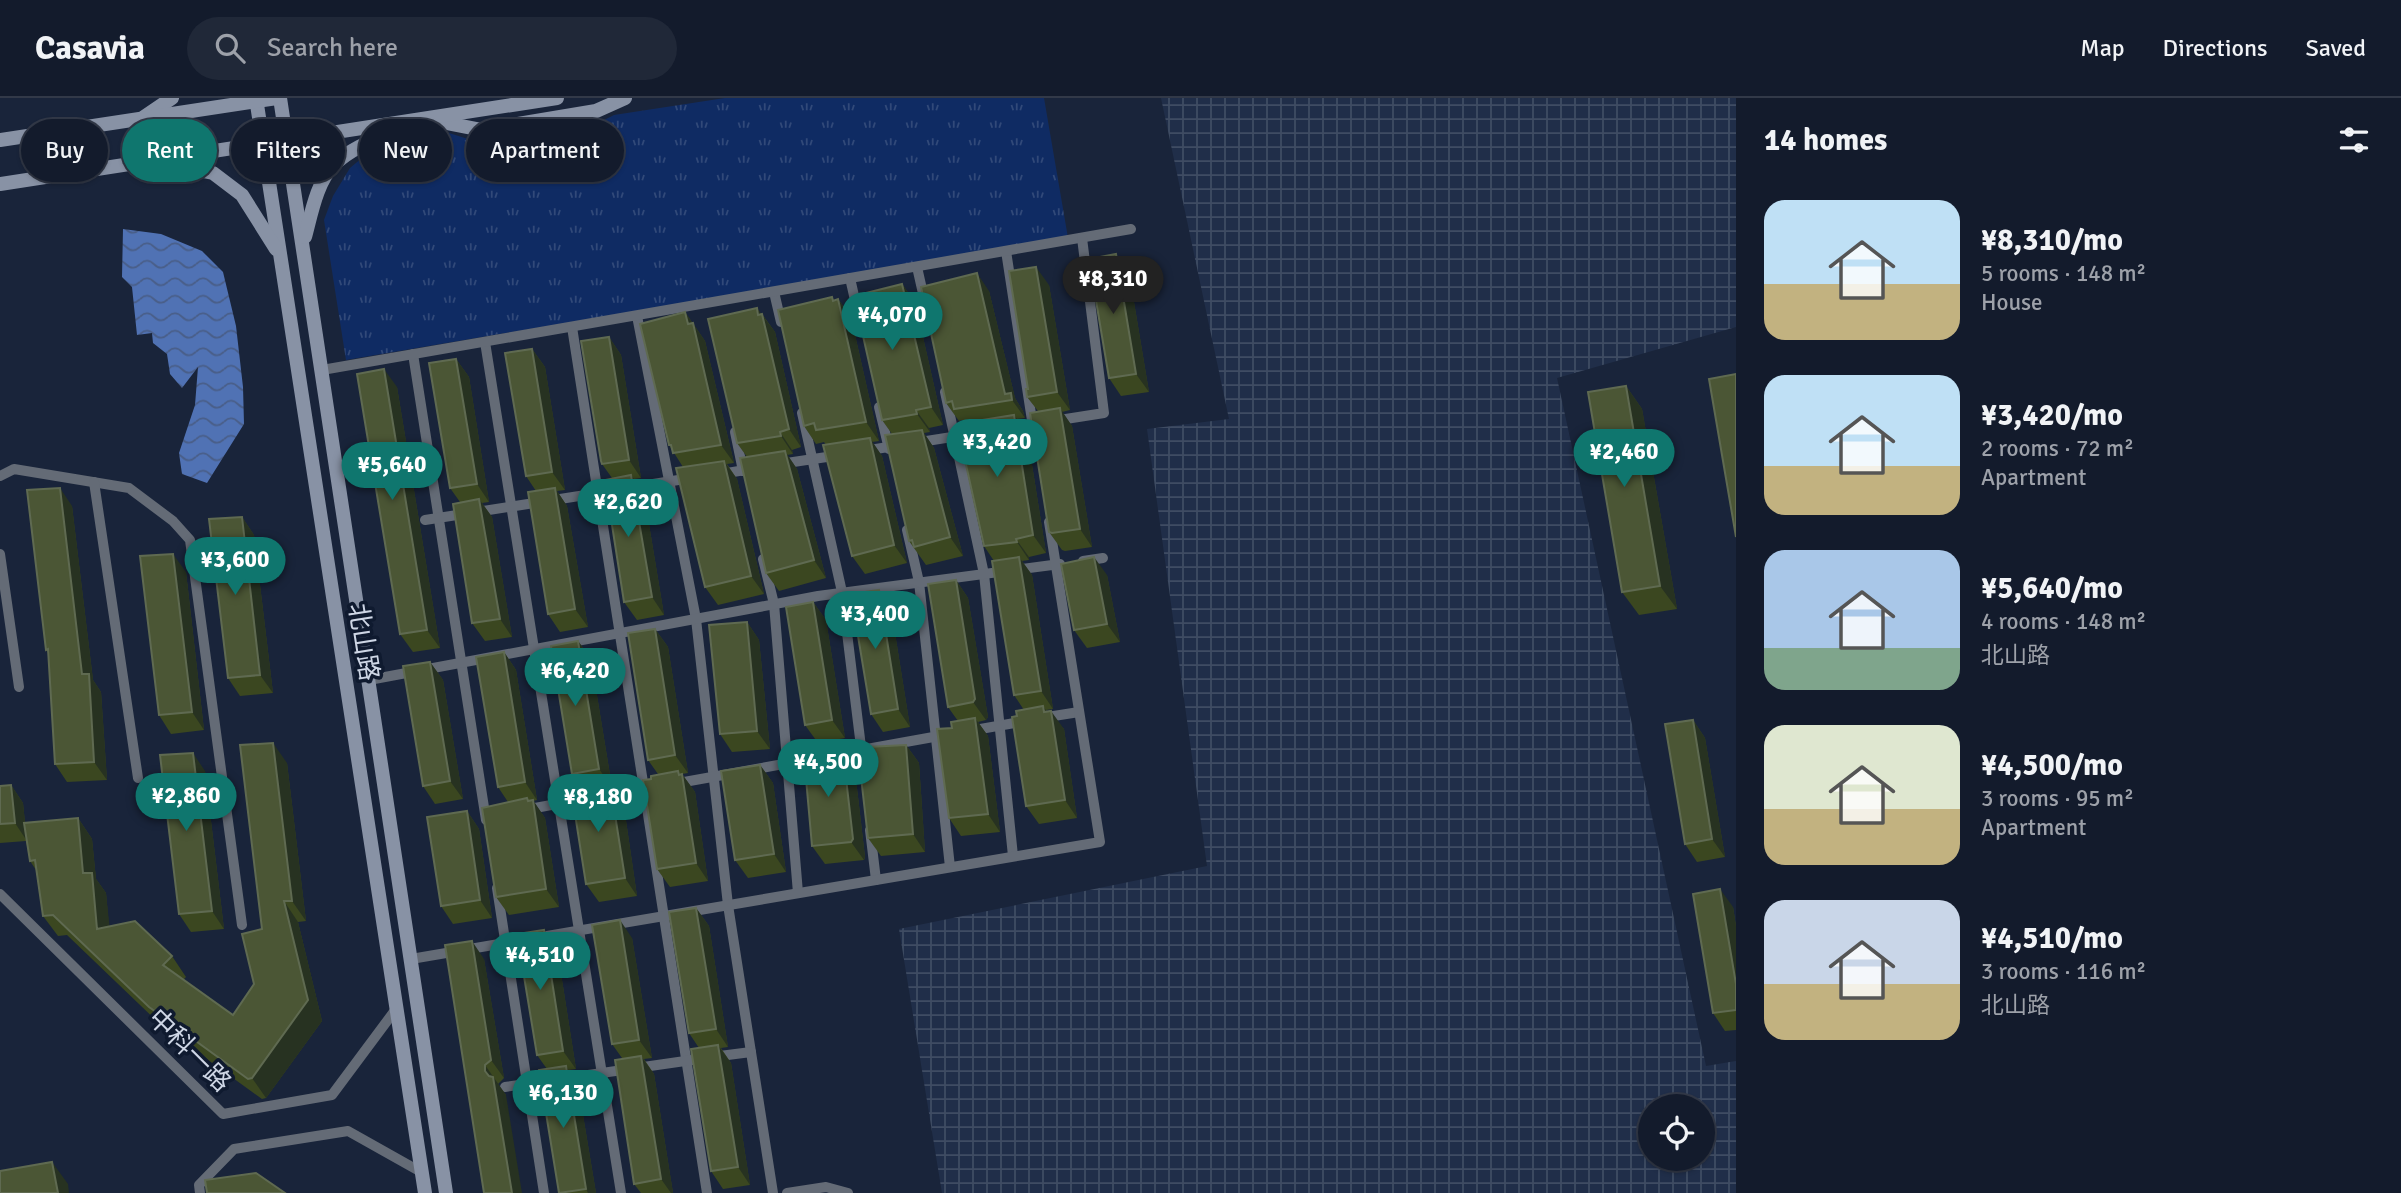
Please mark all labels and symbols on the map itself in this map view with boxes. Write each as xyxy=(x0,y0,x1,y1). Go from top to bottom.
pin: ¥8,310 xyxy=(1056,256,1170,316)
pin: ¥4,070 xyxy=(835,292,949,352)
pin: ¥3,420 xyxy=(940,420,1054,479)
pin: ¥2,460 xyxy=(1567,430,1681,489)
pin: ¥5,640 xyxy=(335,442,449,502)
pin: ¥2,620 xyxy=(571,480,685,539)
pin: ¥3,600 xyxy=(178,538,292,597)
pin: ¥3,400 xyxy=(818,592,932,651)
street label: 北山路 xyxy=(341,601,385,683)
pin: ¥6,420 xyxy=(518,648,632,708)
pin: ¥4,500 xyxy=(771,740,885,799)
pin: ¥2,860 xyxy=(129,774,243,833)
pin: ¥8,180 xyxy=(541,774,655,834)
pin: ¥4,510 xyxy=(483,932,597,992)
street label: 中科一路 xyxy=(141,1003,237,1099)
pin: ¥6,130 xyxy=(506,1070,620,1130)

